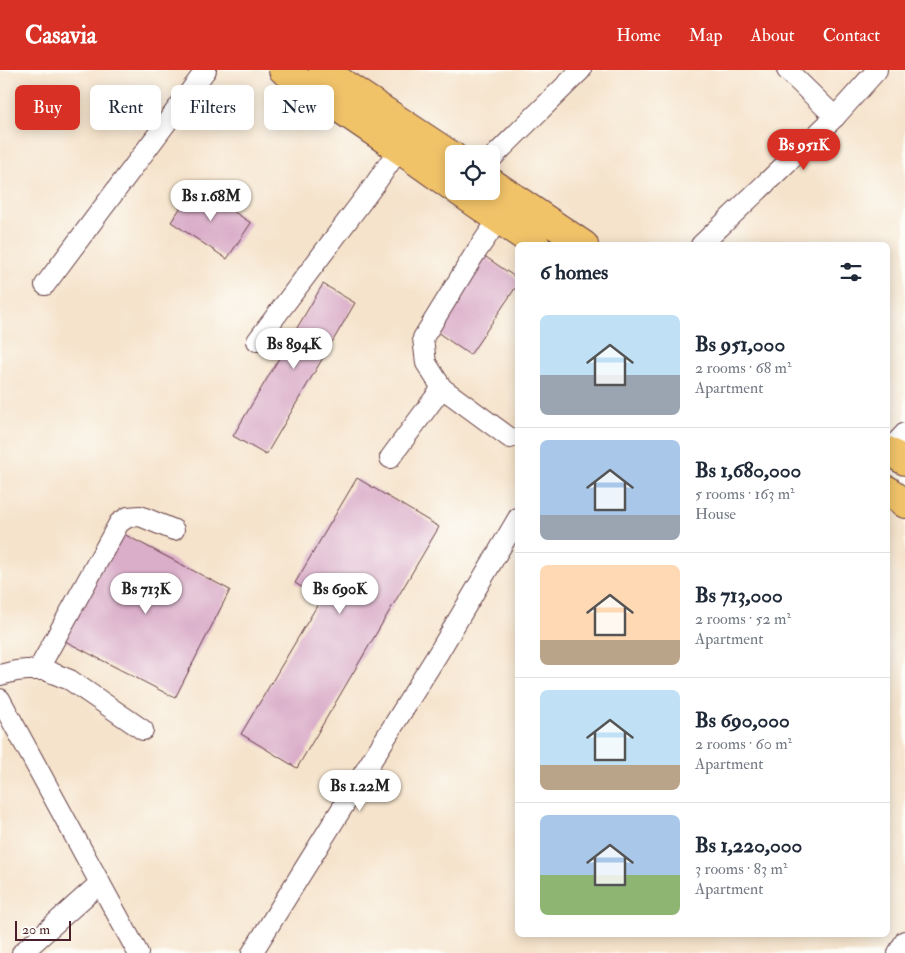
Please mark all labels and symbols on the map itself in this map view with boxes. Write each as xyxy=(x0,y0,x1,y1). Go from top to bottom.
pin: Bs 951K xyxy=(758,128,850,171)
pin: Bs 1.68M xyxy=(159,180,263,222)
pin: Bs 894K xyxy=(248,328,340,370)
pin: Bs 713K xyxy=(100,572,192,615)
pin: Bs 690K xyxy=(294,572,386,615)
pin: Bs 1.22M xyxy=(308,770,412,812)
scale bar xyxy=(15,918,71,941)

